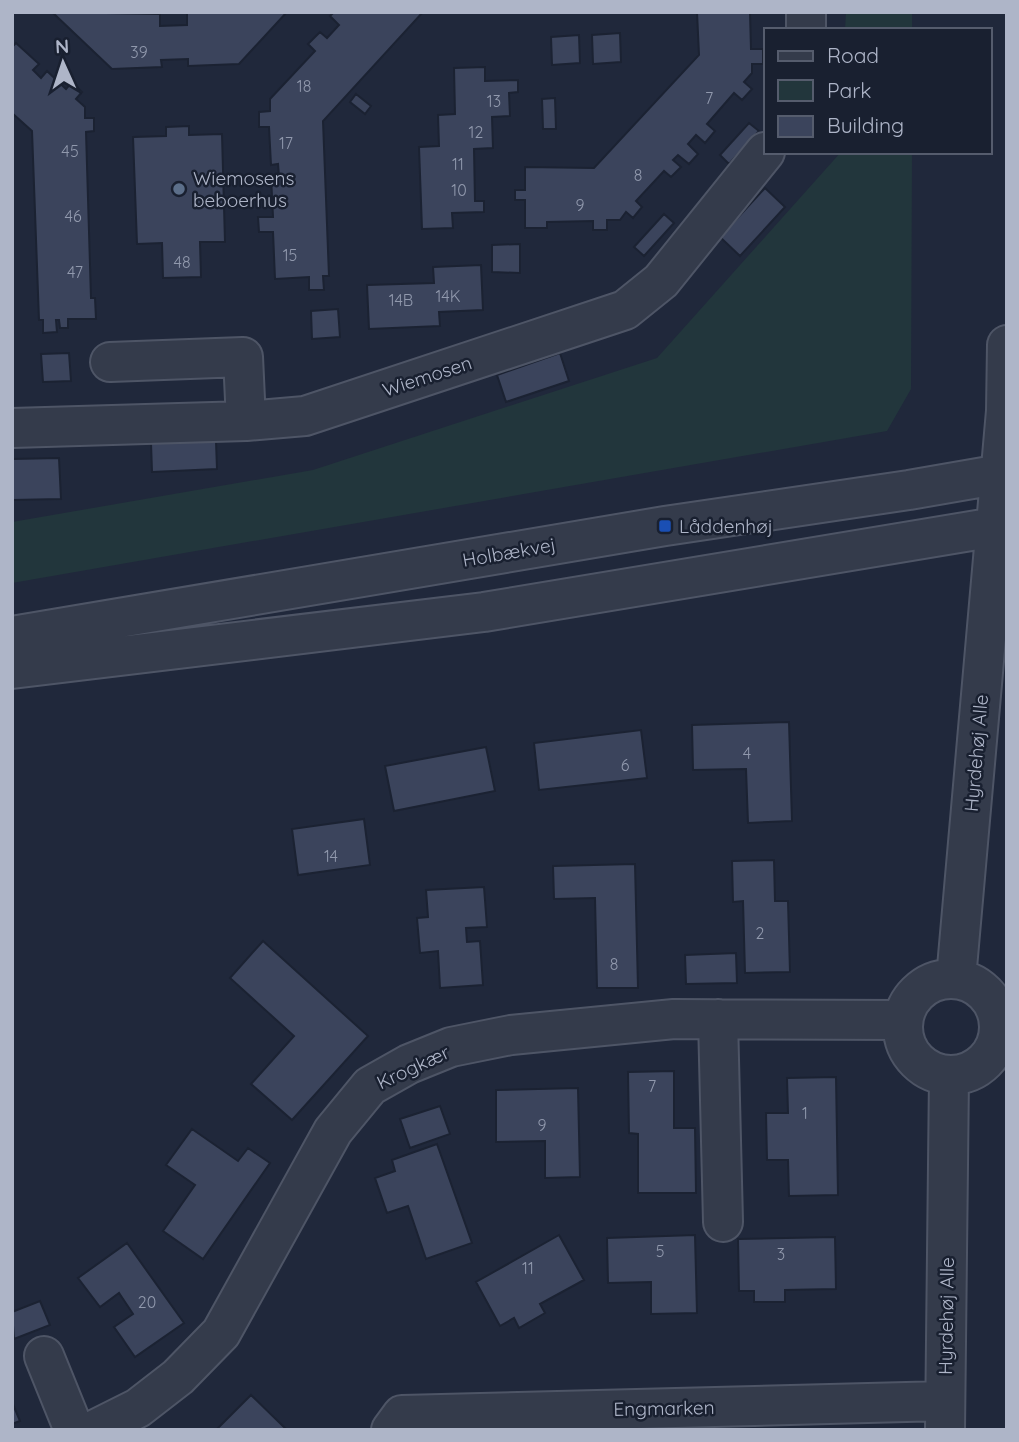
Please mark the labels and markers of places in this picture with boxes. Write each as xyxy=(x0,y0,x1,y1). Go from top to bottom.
place label: Wiemosens beboerhus xyxy=(193,166,295,212)
marker: Wiemosens beboerhus xyxy=(171,181,187,197)
place label: Låddenhøj xyxy=(679,514,773,538)
marker: Låddenhøj xyxy=(657,518,673,534)

